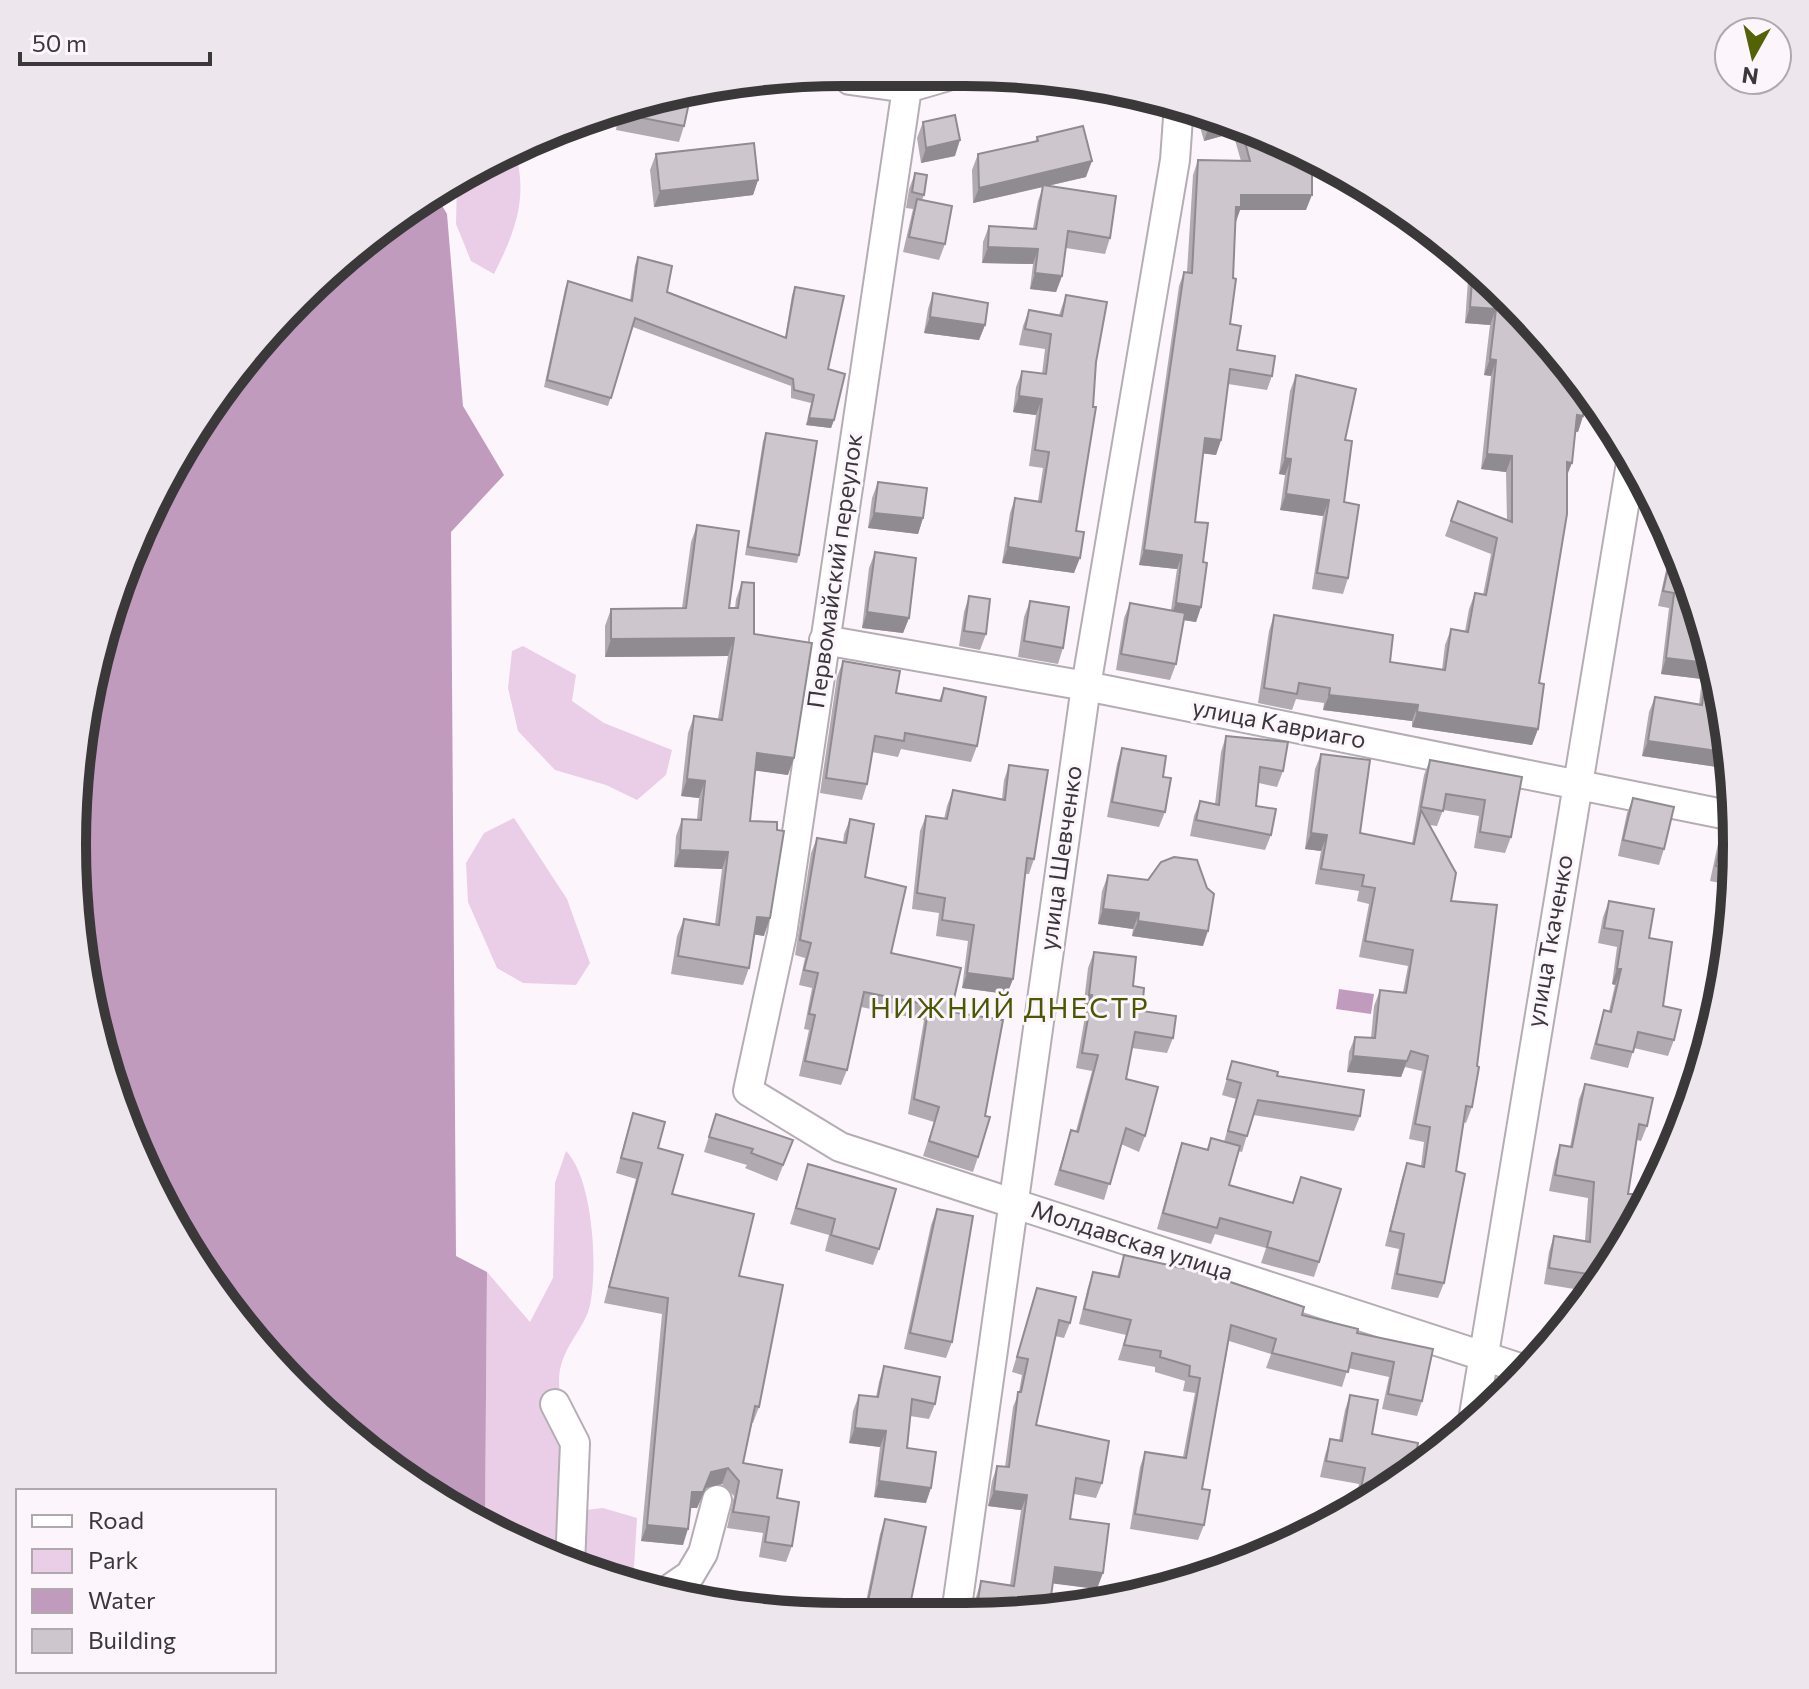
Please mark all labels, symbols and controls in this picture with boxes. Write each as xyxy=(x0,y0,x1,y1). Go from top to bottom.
scale bar xyxy=(20,16,210,66)
north arrow xyxy=(1713,16,1793,96)
text: 50 m xyxy=(32,28,87,57)
text: N xyxy=(1740,62,1760,91)
street label: Первомайский переулок xyxy=(800,431,867,710)
street label: улица Кавриаго xyxy=(1190,691,1369,754)
street label: улица Шевченко xyxy=(1032,763,1087,952)
street label: улица Ткаченко xyxy=(1519,852,1578,1029)
district label: НИЖНИЙ ДНЕСТР xyxy=(870,990,1150,1024)
street label: Молдавская улица xyxy=(1028,1193,1237,1286)
legend xyxy=(16,1489,276,1673)
text: Road xyxy=(88,1505,144,1534)
text: Park xyxy=(88,1545,138,1574)
text: Water xyxy=(88,1585,156,1614)
text: Building xyxy=(88,1625,176,1654)

